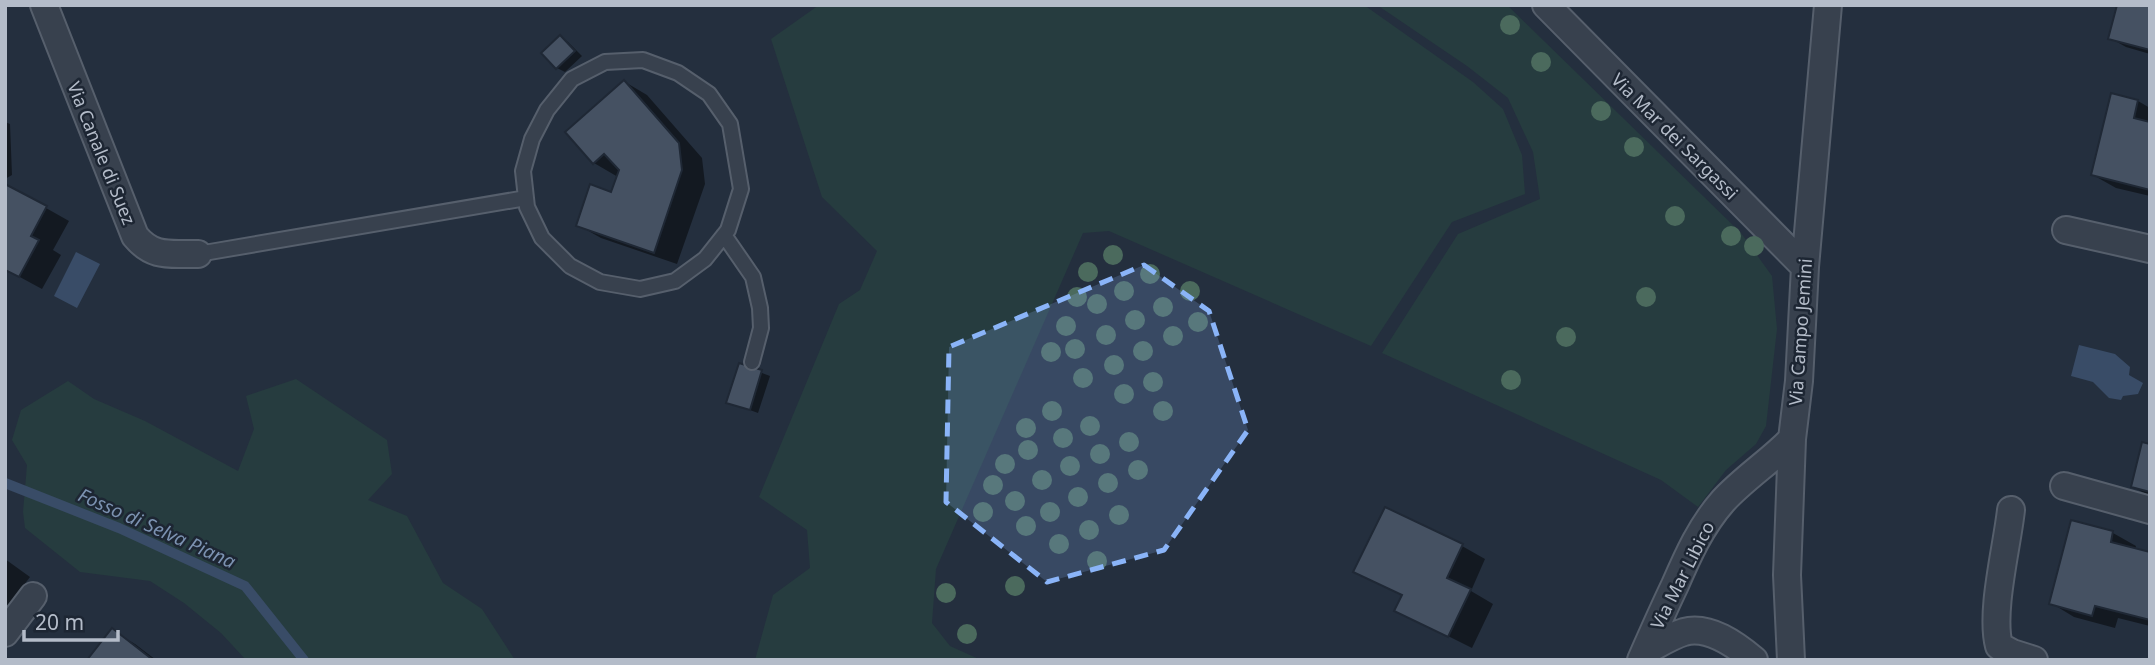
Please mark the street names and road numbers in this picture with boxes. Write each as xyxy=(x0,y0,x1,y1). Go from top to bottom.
street label: Via Mar dei Sargassi xyxy=(1607,68,1743,204)
street label: Via Canale di Suez xyxy=(62,78,142,228)
street label: Via Campo Jemini xyxy=(1783,258,1817,406)
street label: Via Mar Libico xyxy=(1645,517,1719,633)

